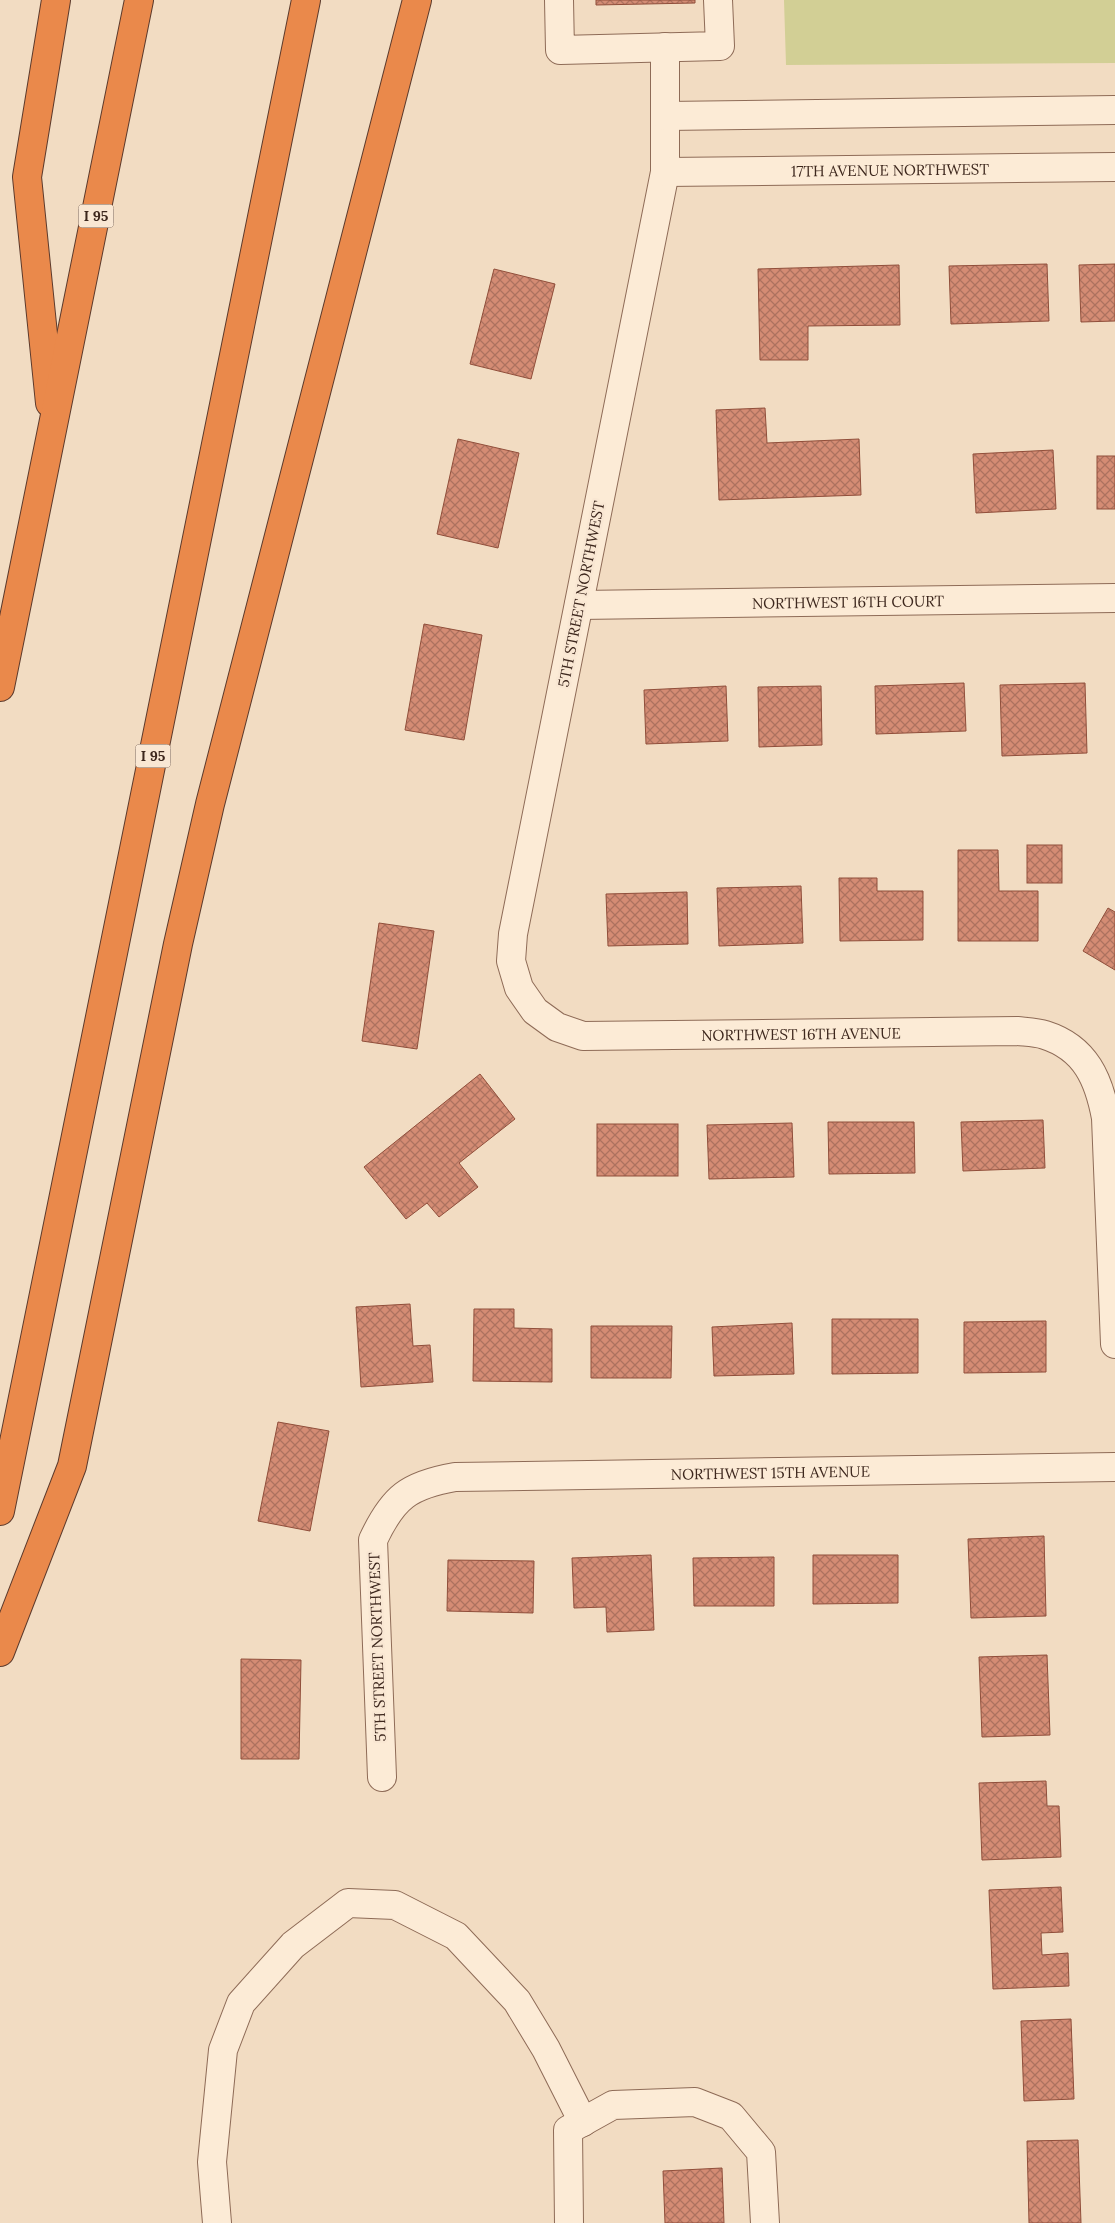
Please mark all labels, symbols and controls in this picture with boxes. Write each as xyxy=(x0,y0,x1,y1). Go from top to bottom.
street label: 17TH AVENUE NORTHWEST xyxy=(791,159,989,180)
road number: I 95 xyxy=(78,205,114,228)
street label: 5TH STREET NORTHWEST xyxy=(554,499,608,689)
street label: NORTHWEST 16TH COURT xyxy=(752,591,945,612)
road number: I 95 xyxy=(136,744,170,768)
street label: NORTHWEST 16TH AVENUE xyxy=(701,1023,901,1044)
street label: NORTHWEST 15TH AVENUE xyxy=(671,1461,870,1483)
street label: 5TH STREET NORTHWEST xyxy=(364,1552,390,1742)

